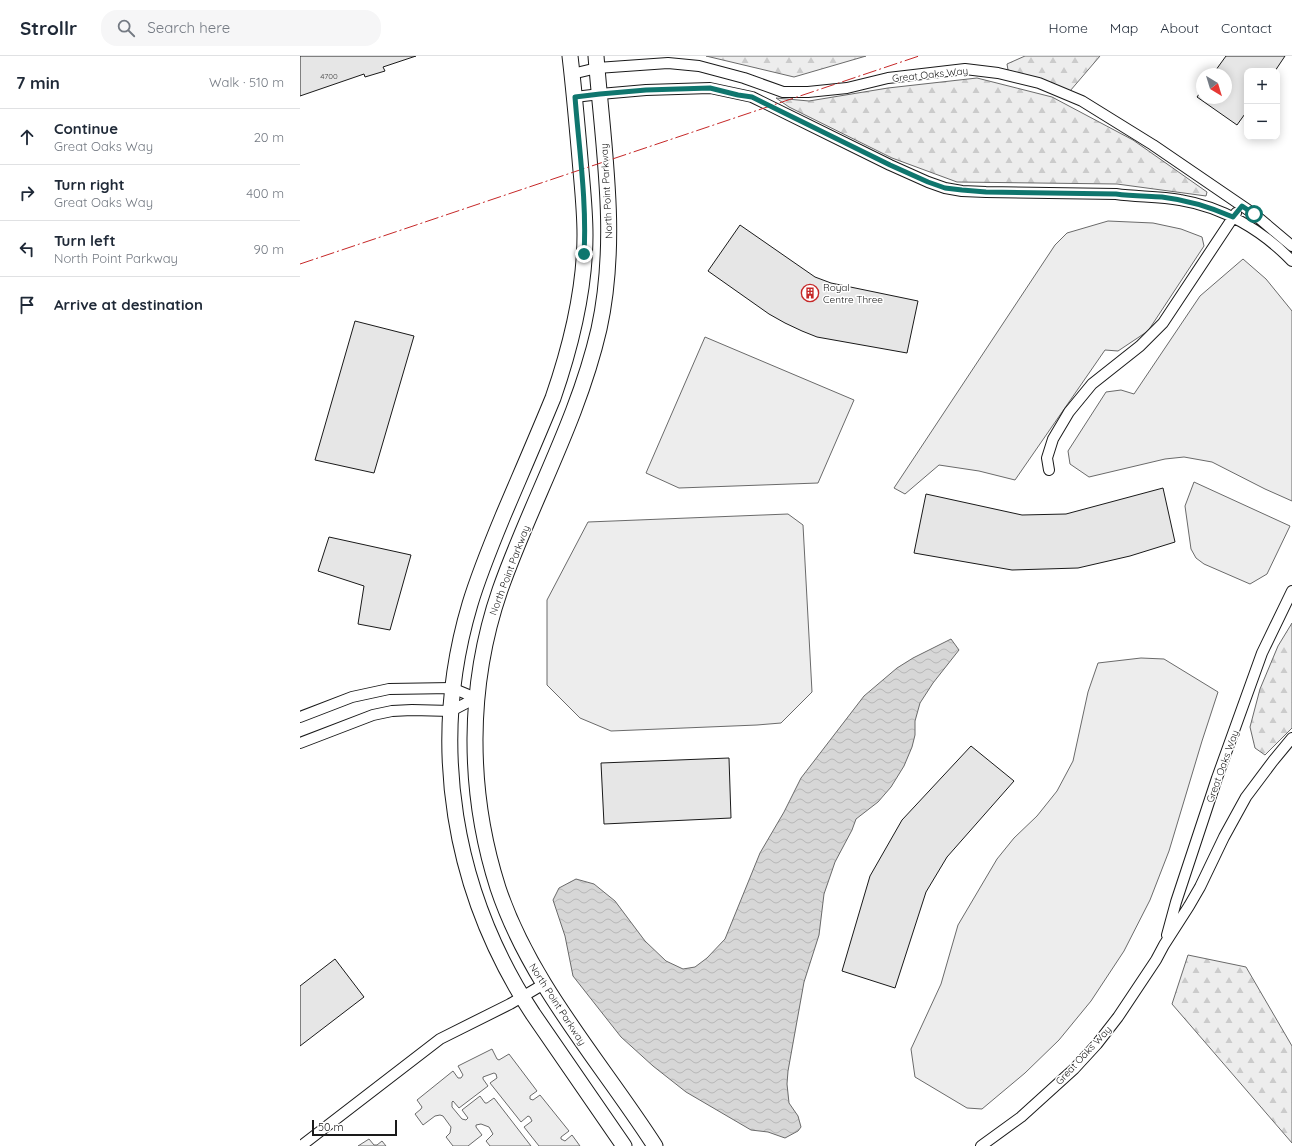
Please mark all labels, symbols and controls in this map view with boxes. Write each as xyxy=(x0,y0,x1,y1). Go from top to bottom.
search box xyxy=(101,10,381,46)
text: Strollr xyxy=(20,16,77,40)
icon: search xyxy=(115,17,137,39)
text: Search here xyxy=(147,18,230,37)
text: Home xyxy=(1049,19,1088,37)
text: Map xyxy=(1110,19,1138,37)
text: About xyxy=(1160,19,1199,37)
text: Contact xyxy=(1221,19,1272,37)
street label: Great Oaks Way xyxy=(891,64,969,85)
north arrow xyxy=(1196,68,1232,104)
map controls xyxy=(1244,68,1280,140)
button: + xyxy=(1244,68,1280,104)
house number: 4700 xyxy=(320,71,338,81)
text: 7 min xyxy=(16,72,60,93)
text: Walk · 510 m xyxy=(209,74,284,90)
button: − xyxy=(1244,104,1280,140)
text: Continue xyxy=(54,119,118,138)
icon: ahead xyxy=(16,126,38,148)
text: 20 m xyxy=(254,129,284,145)
text: Great Oaks Way xyxy=(54,138,153,154)
street label: North Point Parkway xyxy=(598,143,615,239)
text: Turn right xyxy=(54,175,125,194)
icon: right xyxy=(16,182,38,204)
text: 400 m xyxy=(246,185,284,201)
text: Great Oaks Way xyxy=(54,194,153,210)
route start xyxy=(1245,205,1263,223)
text: Turn left xyxy=(54,231,116,250)
icon: left xyxy=(16,238,38,260)
text: 90 m xyxy=(254,241,284,257)
route end xyxy=(575,245,593,263)
text: North Point Parkway xyxy=(54,250,178,266)
place label: Royal Centre Three xyxy=(823,281,883,306)
building icon: Royal Centre Three xyxy=(800,283,820,303)
icon: arrive xyxy=(16,294,38,316)
text: Arrive at destination xyxy=(54,295,203,314)
street label: North Point Parkway xyxy=(486,523,533,617)
street label: Great Oaks Way xyxy=(1203,728,1242,804)
street label: North Point Parkway xyxy=(526,961,589,1048)
street label: Great Oaks Way xyxy=(1053,1023,1114,1088)
scale bar xyxy=(312,1118,397,1137)
text: 50 m xyxy=(318,1120,344,1134)

